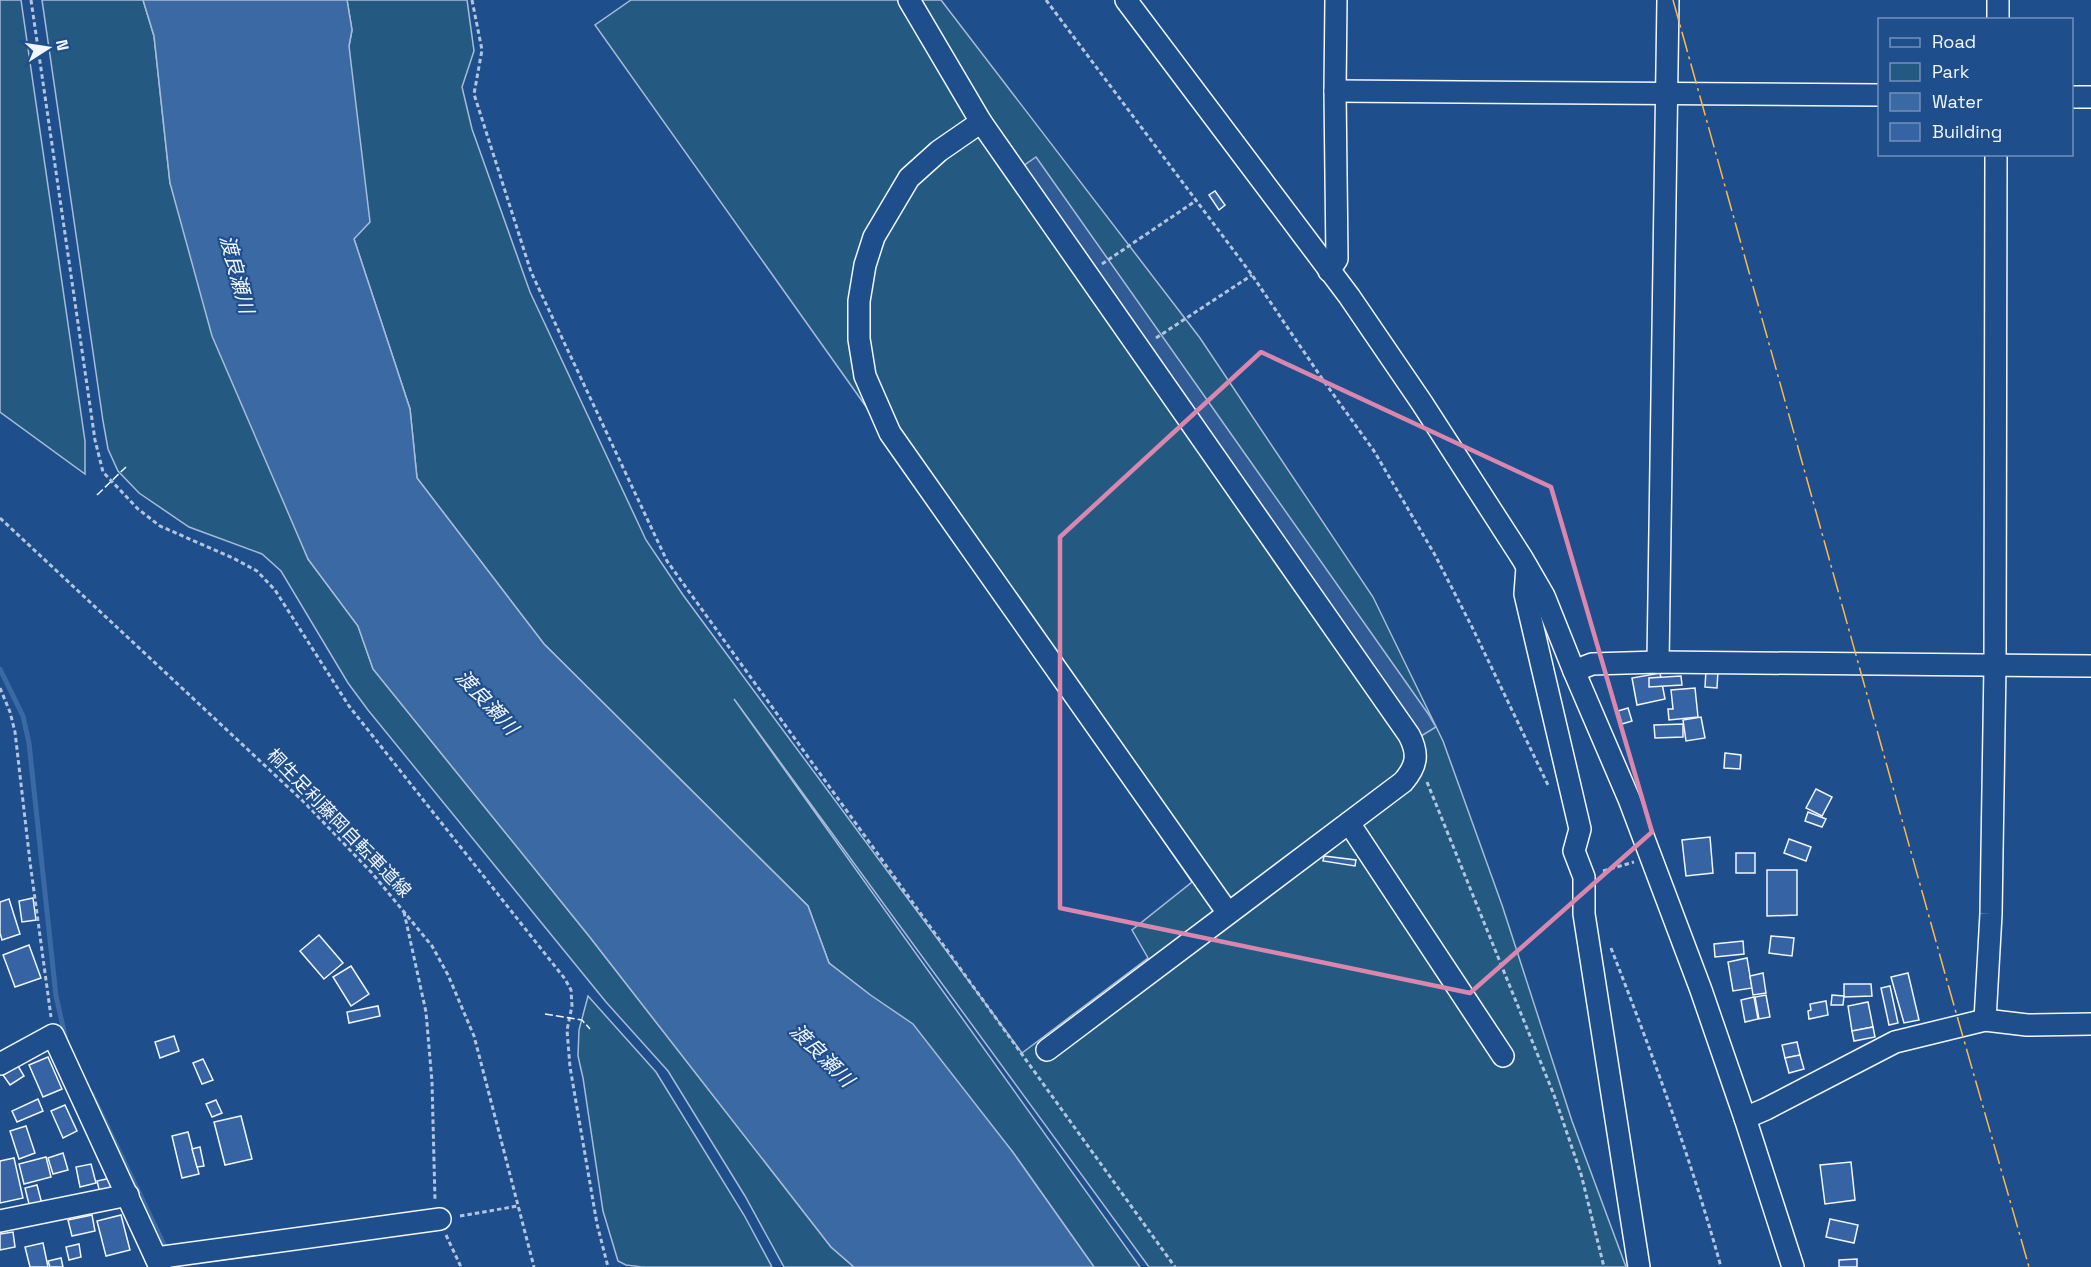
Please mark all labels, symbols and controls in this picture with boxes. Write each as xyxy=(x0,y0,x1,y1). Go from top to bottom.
north arrow xyxy=(18,18,78,78)
legend xyxy=(1878,18,2073,156)
text: Road xyxy=(1932,30,1976,53)
text: N xyxy=(51,38,74,52)
text: Park xyxy=(1932,60,1970,83)
text: Water xyxy=(1932,90,1983,113)
text: Building xyxy=(1932,120,2002,143)
water label: 渡良瀬川 xyxy=(214,232,260,318)
water label: 渡良瀬川 xyxy=(450,664,525,742)
street label: 桐生足利藤岡自転車道線 xyxy=(262,743,416,902)
water label: 渡良瀬川 xyxy=(785,1018,861,1094)

